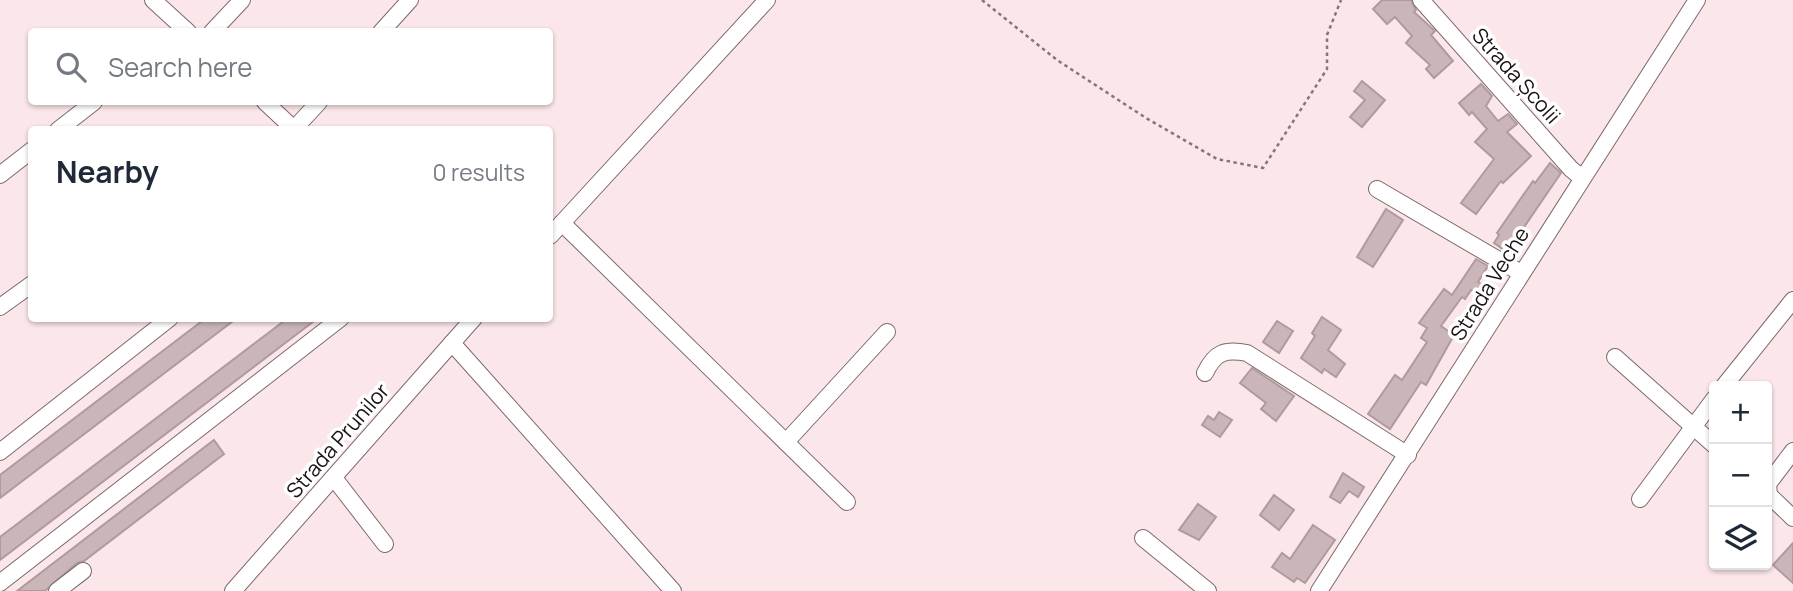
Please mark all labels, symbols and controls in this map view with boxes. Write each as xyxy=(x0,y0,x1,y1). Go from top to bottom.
street label: Strada Școlii xyxy=(1466,21,1567,129)
search box xyxy=(28,28,553,105)
icon: search xyxy=(52,48,90,86)
text: Search here xyxy=(108,49,253,85)
text: Nearby xyxy=(56,151,159,192)
text: 0 results xyxy=(432,156,525,188)
street label: Strada Veche xyxy=(1443,222,1535,345)
street label: Strada Prunilor xyxy=(280,377,395,504)
map controls xyxy=(1709,381,1772,570)
button: + xyxy=(1709,381,1772,444)
button: − xyxy=(1709,444,1772,507)
button: layers xyxy=(1709,507,1772,570)

